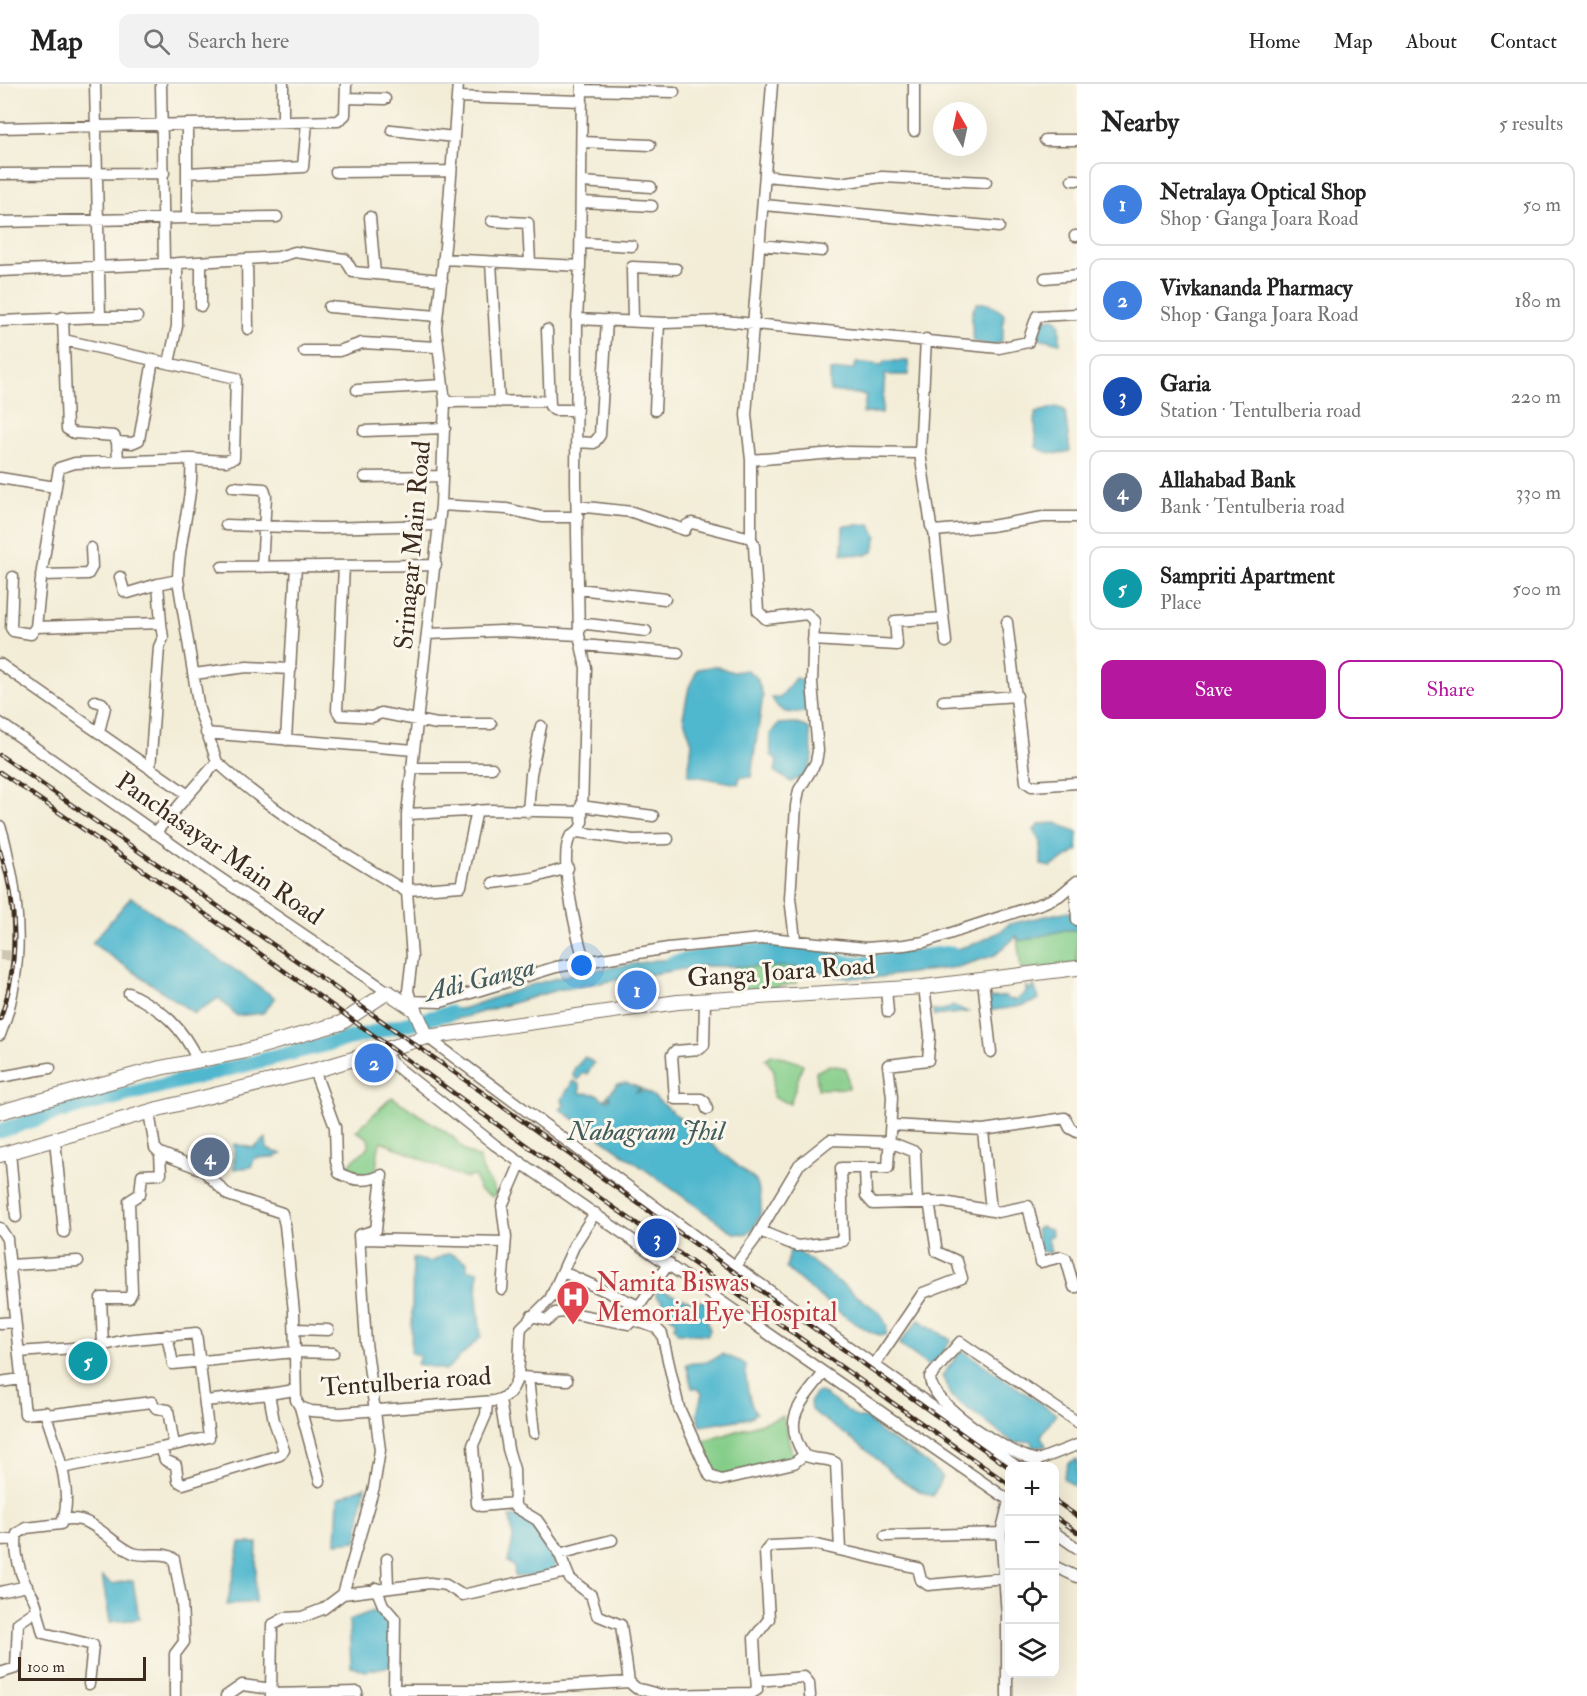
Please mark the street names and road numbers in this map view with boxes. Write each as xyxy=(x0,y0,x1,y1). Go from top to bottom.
street label: Srinagar Main Road xyxy=(388,439,438,651)
street label: Panchasayar Main Road xyxy=(110,765,329,933)
street label: Ganga Joara Road xyxy=(686,949,876,995)
street label: Tentulberia road xyxy=(320,1360,492,1404)

